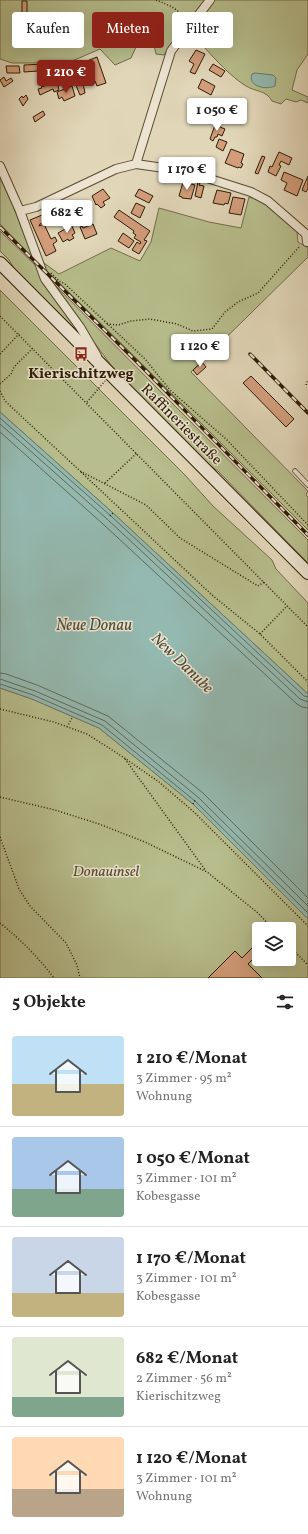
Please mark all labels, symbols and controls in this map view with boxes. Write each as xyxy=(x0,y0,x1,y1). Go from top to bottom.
chip: Kaufen xyxy=(12,12,84,48)
chip: Mieten xyxy=(92,12,164,48)
chip: Filter xyxy=(172,12,233,48)
pin: 1 210 € xyxy=(29,60,103,94)
text: 1 210 € xyxy=(46,64,86,82)
pin: 1 050 € xyxy=(180,98,254,132)
text: 1 050 € xyxy=(196,102,238,120)
pin: 1 170 € xyxy=(150,157,224,191)
text: 1 170 € xyxy=(167,161,207,179)
pin: 682 € xyxy=(39,200,95,234)
text: 682 € xyxy=(50,204,84,222)
pin: 1 120 € xyxy=(163,334,237,368)
text: 1 120 € xyxy=(180,338,220,356)
bus stop icon: Kierischitzweg xyxy=(73,346,89,362)
place label: Kierischitzweg xyxy=(28,364,134,385)
street label: Raffineriestraße xyxy=(136,380,226,470)
water label: Neue Donau xyxy=(56,615,132,637)
water label: New Danube xyxy=(146,628,218,699)
park label: Donauinsel xyxy=(73,862,139,883)
map controls xyxy=(252,922,296,966)
button: layers xyxy=(252,922,296,966)
text: 5 Objekte xyxy=(12,991,86,1014)
icon: filters xyxy=(274,991,296,1013)
text: 1 210 €/Monat xyxy=(136,1047,247,1070)
icon: home xyxy=(44,1052,92,1100)
text: 3 Zimmer · 95 m² xyxy=(136,1070,232,1088)
text: Wohnung xyxy=(136,1088,192,1106)
text: 1 050 €/Monat xyxy=(136,1147,250,1170)
icon: home xyxy=(44,1153,92,1201)
text: 3 Zimmer · 101 m² xyxy=(136,1170,237,1188)
text: Kobesgasse xyxy=(136,1188,200,1206)
text: 1 170 €/Monat xyxy=(136,1247,246,1270)
icon: home xyxy=(44,1253,92,1301)
text: 3 Zimmer · 101 m² xyxy=(136,1270,237,1288)
text: Kobesgasse xyxy=(136,1288,200,1306)
text: 682 €/Monat xyxy=(136,1347,238,1370)
icon: home xyxy=(44,1353,92,1401)
text: 2 Zimmer · 56 m² xyxy=(136,1370,232,1388)
text: Kierischitzweg xyxy=(136,1388,221,1406)
text: 1 120 €/Monat xyxy=(136,1447,247,1470)
icon: home xyxy=(44,1453,92,1501)
text: 3 Zimmer · 101 m² xyxy=(136,1470,237,1488)
text: Wohnung xyxy=(136,1488,192,1506)

